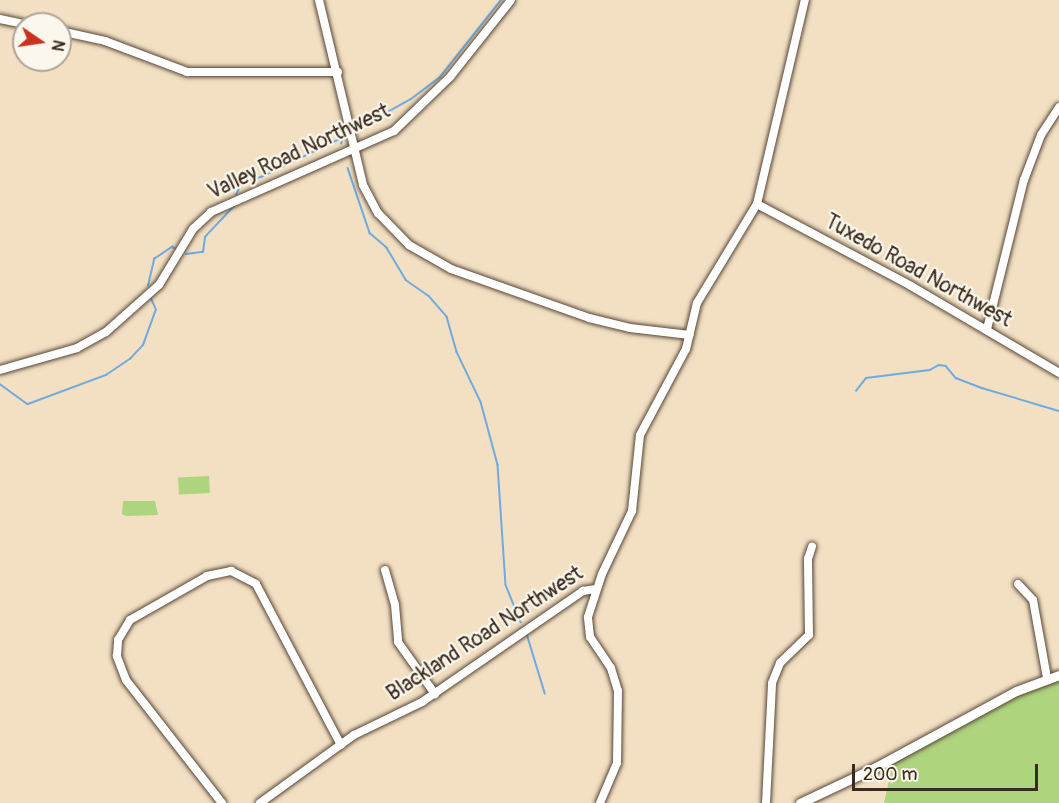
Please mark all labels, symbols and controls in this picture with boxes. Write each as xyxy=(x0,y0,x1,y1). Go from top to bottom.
north arrow xyxy=(12,12,72,72)
text: N xyxy=(47,38,69,53)
street label: Valley Road Northwest xyxy=(204,99,394,205)
street label: Tuxedo Road Northwest xyxy=(820,209,1016,333)
street label: Blackland Road Northwest xyxy=(382,561,588,707)
scale bar xyxy=(855,752,1041,790)
text: 200 m xyxy=(863,763,918,786)

